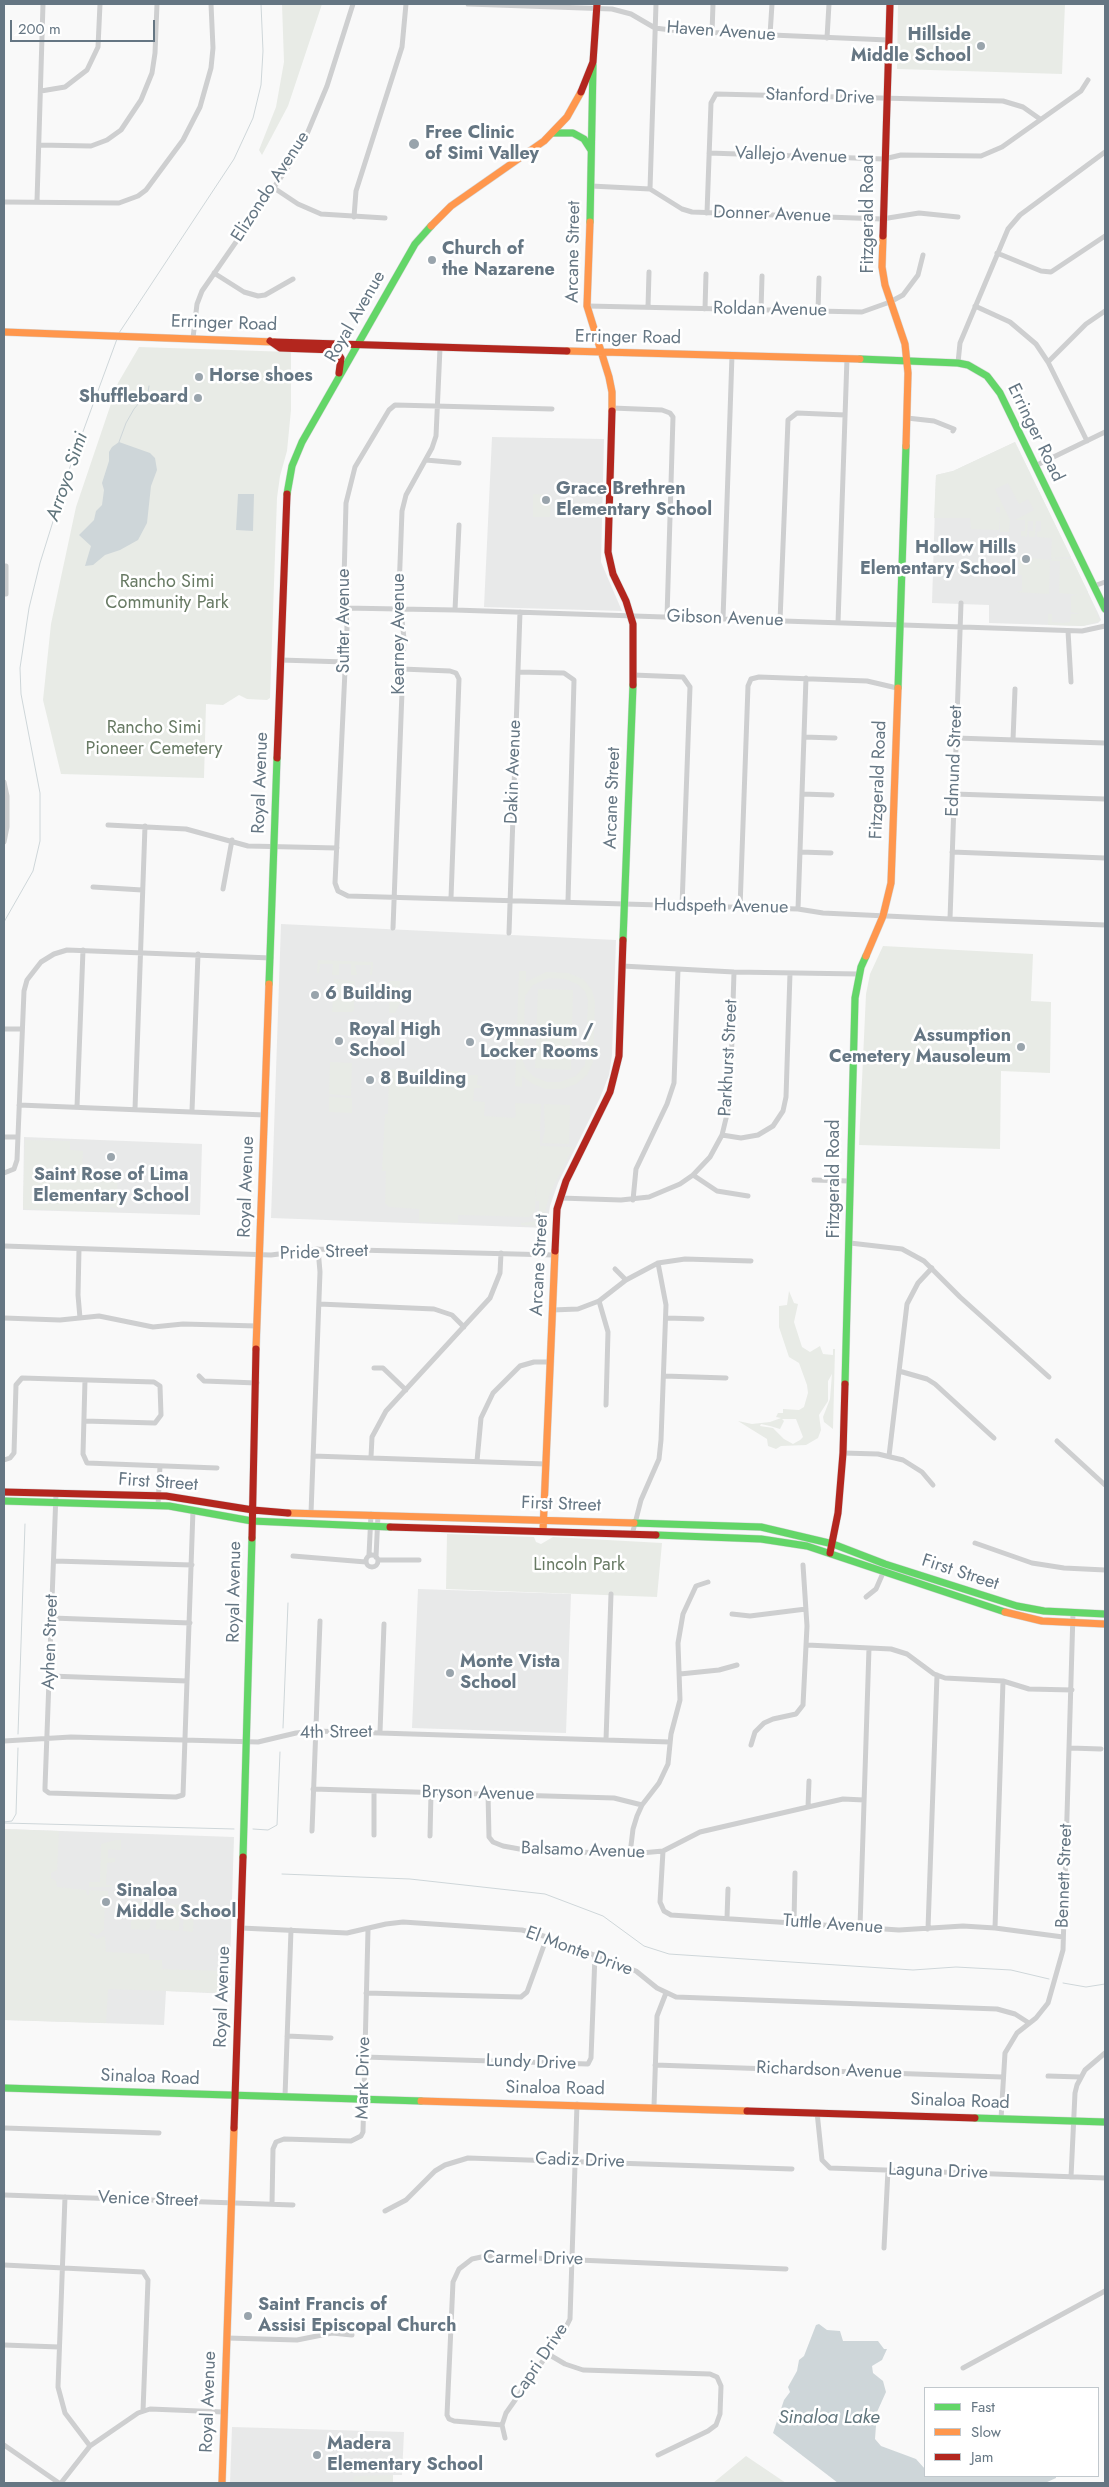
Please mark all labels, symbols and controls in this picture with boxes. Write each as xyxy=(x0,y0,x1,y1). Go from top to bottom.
scale bar xyxy=(12,10,158,42)
street label: Haven Avenue xyxy=(666,17,776,47)
text: 200 m xyxy=(18,18,61,40)
place label: Hillside Middle School xyxy=(851,25,971,68)
marker: Hillside Middle School xyxy=(975,40,987,52)
street label: Stanford Drive xyxy=(765,84,875,110)
place label: Free Clinic of Simi Valley xyxy=(425,123,539,166)
street label: Elizondo Avenue xyxy=(227,128,315,246)
marker: Free Clinic of Simi Valley xyxy=(407,137,421,151)
street label: Vallejo Avenue xyxy=(735,143,847,169)
street label: Fitzgerald Road xyxy=(858,155,880,273)
street label: Arcane Street xyxy=(562,201,586,303)
street label: Donner Avenue xyxy=(713,202,831,228)
place label: Church of the Nazarene xyxy=(442,239,555,282)
marker: Church of the Nazarene xyxy=(426,254,438,266)
street label: Royal Avenue xyxy=(321,268,391,366)
street label: Roldan Avenue xyxy=(713,298,827,322)
street label: Erringer Road xyxy=(171,311,277,337)
street label: Erringer Road xyxy=(575,326,681,350)
place label: Horse shoes xyxy=(209,366,313,388)
marker: Horse shoes xyxy=(193,371,205,383)
street label: Erringer Road xyxy=(1002,380,1068,486)
place label: Shuffleboard xyxy=(79,387,188,409)
marker: Shuffleboard xyxy=(192,392,204,404)
water label: Arroyo Simi xyxy=(42,430,94,524)
place label: Grace Brethren Elementary School xyxy=(556,479,712,522)
marker: Grace Brethren Elementary School xyxy=(540,494,552,506)
place label: Hollow Hills Elementary School xyxy=(860,538,1016,580)
marker: Hollow Hills Elementary School xyxy=(1020,553,1032,565)
street label: Sutter Avenue xyxy=(334,569,356,673)
park label: Rancho Simi Community Park xyxy=(105,572,229,614)
street label: Kearney Avenue xyxy=(389,573,411,695)
street label: Gibson Avenue xyxy=(666,606,784,632)
street label: Edmund Street xyxy=(942,705,968,817)
park label: Rancho Simi Pioneer Cemetery xyxy=(85,718,223,761)
street label: Dakin Avenue xyxy=(501,719,527,825)
street label: Fitzgerald Road xyxy=(866,720,892,840)
street label: Royal Avenue xyxy=(248,732,274,834)
street label: Arcane Street xyxy=(600,747,626,849)
street label: Hudspeth Avenue xyxy=(654,895,788,919)
place label: 6 Building xyxy=(325,984,412,1006)
marker: 6 Building xyxy=(309,989,321,1001)
street label: Parkhurst Street xyxy=(715,999,743,1117)
place label: Royal High School xyxy=(349,1020,441,1062)
place label: Gymnasium / Locker Rooms xyxy=(480,1021,598,1064)
place label: Assumption Cemetery Mausoleum xyxy=(829,1026,1011,1068)
marker: Royal High School xyxy=(333,1035,345,1047)
marker: Gymnasium / Locker Rooms xyxy=(464,1036,476,1048)
marker: Assumption Cemetery Mausoleum xyxy=(1015,1041,1027,1053)
place label: 8 Building xyxy=(380,1069,466,1091)
marker: 8 Building xyxy=(364,1074,376,1086)
street label: Fitzgerald Road xyxy=(824,1120,846,1238)
street label: Royal Avenue xyxy=(234,1136,260,1238)
marker: Saint Rose of Lima Elementary School xyxy=(105,1151,117,1163)
place label: Saint Rose of Lima Elementary School xyxy=(33,1165,189,1208)
street label: Arcane Street xyxy=(527,1213,553,1317)
street label: Pride Street xyxy=(280,1241,368,1265)
street label: First Street xyxy=(117,1469,199,1497)
street label: First Street xyxy=(521,1493,601,1517)
street label: Royal Avenue xyxy=(223,1541,247,1643)
street label: First Street xyxy=(919,1550,1001,1596)
park label: Lincoln Park xyxy=(533,1555,625,1577)
street label: Ayhen Street xyxy=(39,1594,63,1690)
place label: Monte Vista School xyxy=(460,1652,560,1695)
marker: Monte Vista School xyxy=(444,1667,456,1679)
street label: 4th Street xyxy=(300,1722,372,1744)
street label: Bryson Avenue xyxy=(421,1782,535,1806)
street label: Bennett Street xyxy=(1052,1823,1078,1929)
street label: Balsamo Avenue xyxy=(521,1838,645,1864)
place label: Sinaloa Middle School xyxy=(116,1881,236,1924)
marker: Sinaloa Middle School xyxy=(100,1896,112,1908)
street label: Tuttle Avenue xyxy=(782,1911,884,1939)
street label: El Monte Drive xyxy=(523,1923,635,1981)
street label: Royal Avenue xyxy=(210,1946,236,2048)
street label: Mark Drive xyxy=(352,2036,376,2120)
street label: Lundy Drive xyxy=(486,2051,576,2075)
street label: Richardson Avenue xyxy=(756,2058,902,2084)
street label: Sinaloa Road xyxy=(100,2065,200,2091)
street label: Sinaloa Road xyxy=(505,2077,605,2101)
street label: Sinaloa Road xyxy=(910,2089,1010,2115)
street label: Cadiz Drive xyxy=(535,2149,625,2173)
street label: Laguna Drive xyxy=(888,2159,988,2185)
street label: Venice Street xyxy=(98,2187,198,2213)
street label: Carmel Drive xyxy=(483,2247,583,2271)
place label: Saint Francis of Assisi Episcopal Church xyxy=(258,2295,456,2338)
marker: Saint Francis of Assisi Episcopal Church xyxy=(242,2310,254,2322)
street label: Capri Drive xyxy=(507,2320,573,2404)
street label: Royal Avenue xyxy=(196,2351,222,2453)
legend xyxy=(924,2387,1099,2477)
text: Fast xyxy=(971,2396,995,2418)
water label: Sinaloa Lake xyxy=(778,2407,880,2429)
text: Slow xyxy=(971,2421,1001,2443)
place label: Madera Elementary School xyxy=(327,2434,483,2476)
text: Jam xyxy=(971,2446,994,2468)
marker: Madera Elementary School xyxy=(311,2449,323,2461)

